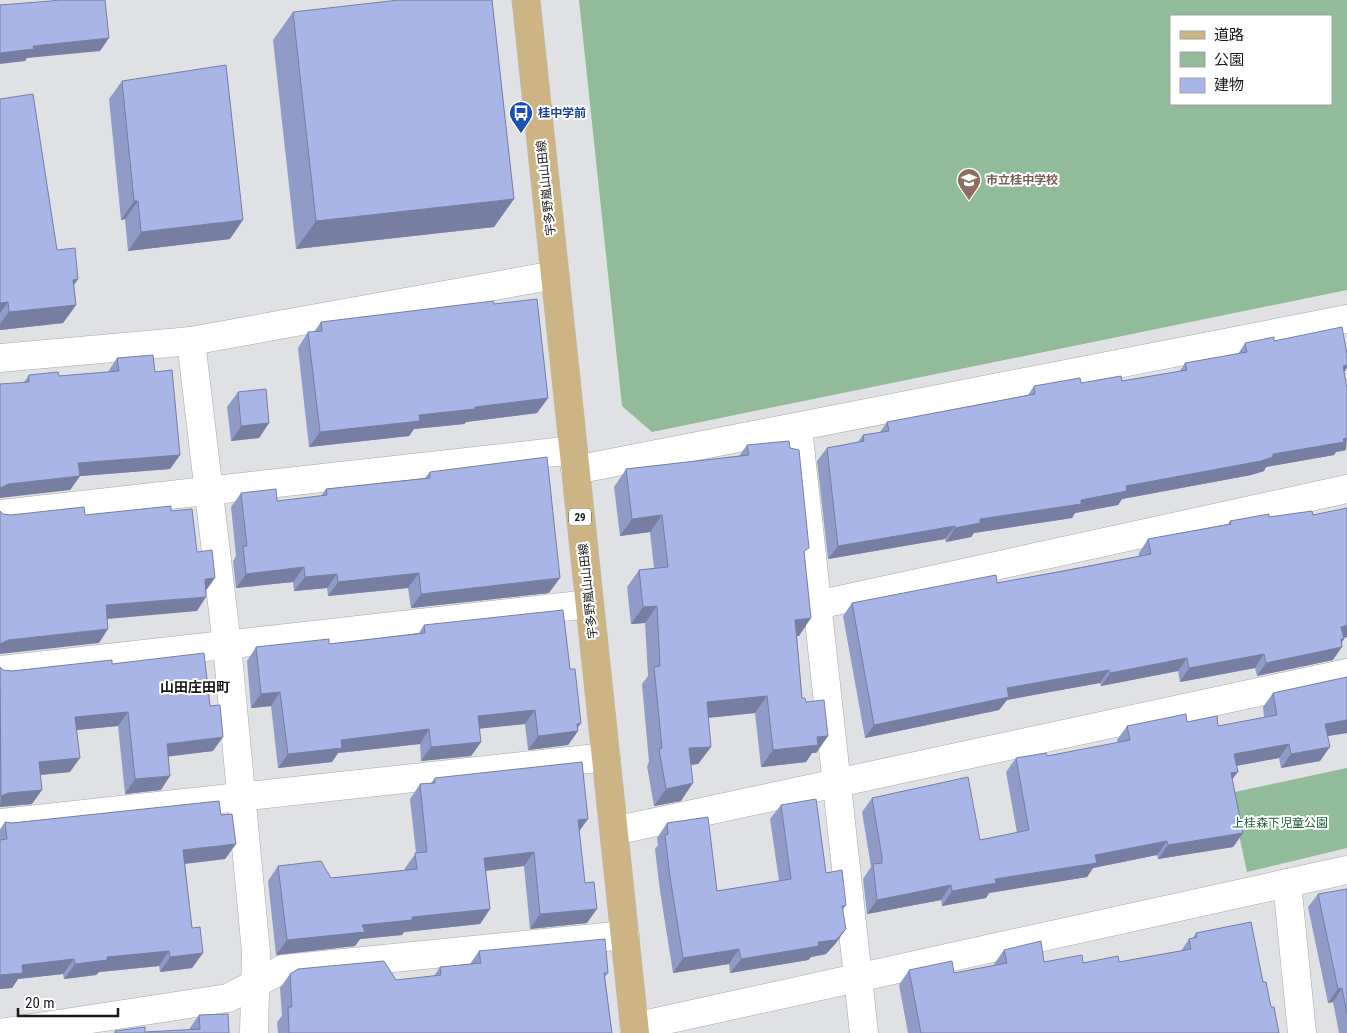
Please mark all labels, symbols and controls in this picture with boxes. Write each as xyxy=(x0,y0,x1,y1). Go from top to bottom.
legend xyxy=(1170,15,1332,105)
text: 道路 xyxy=(1214,26,1244,44)
text: 公園 xyxy=(1214,51,1244,69)
text: 建物 xyxy=(1214,76,1244,94)
bus stop icon: 桂中学前 xyxy=(508,100,534,134)
place label: 桂中学前 xyxy=(538,106,586,120)
street label: 宇多野嵐山山田線 xyxy=(534,140,558,236)
school or university icon: 市立桂中学校 xyxy=(956,167,982,201)
place label: 市立桂中学校 xyxy=(986,173,1058,187)
road number: 29 xyxy=(569,508,591,526)
street label: 宇多野嵐山山田線 xyxy=(576,543,600,639)
district label: 山田庄田町 xyxy=(160,679,230,695)
park label: 上桂森下児童公園 xyxy=(1232,816,1328,830)
scale bar xyxy=(18,986,118,1018)
text: 20 m xyxy=(25,994,55,1012)

